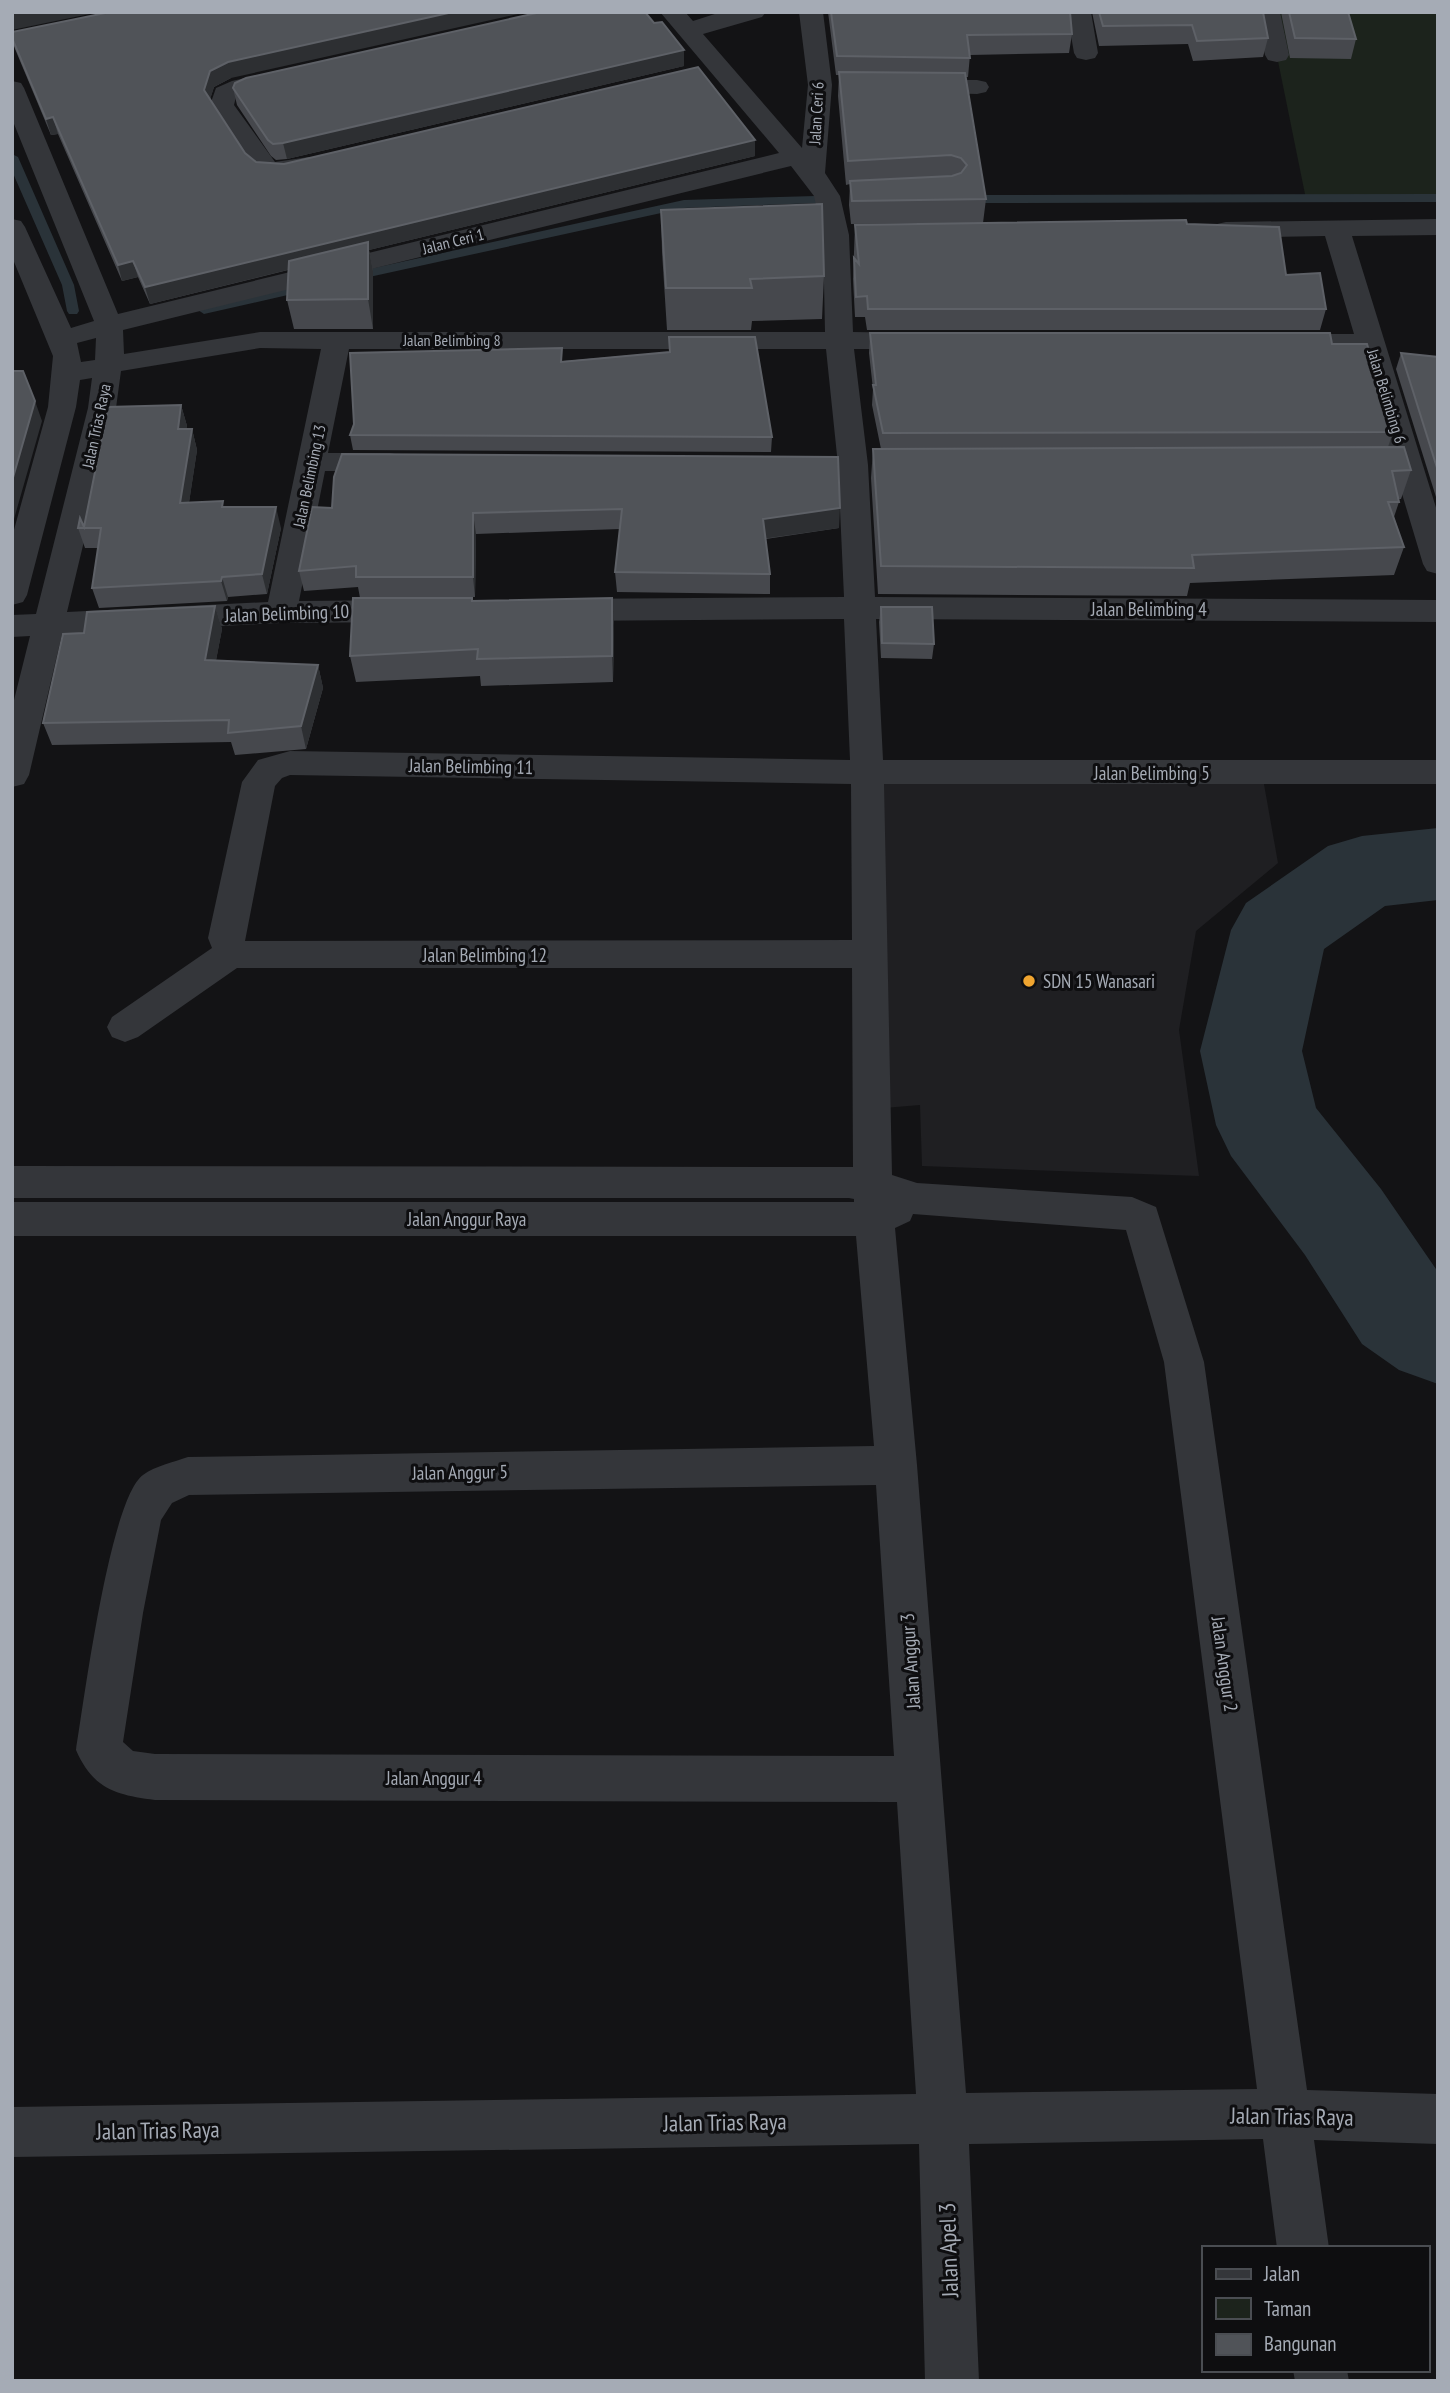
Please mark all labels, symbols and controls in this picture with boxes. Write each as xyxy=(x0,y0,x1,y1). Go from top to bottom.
street label: Jalan Ceri 6 xyxy=(804,81,828,146)
street label: Jalan Ceri 1 xyxy=(419,224,486,259)
street label: Jalan Belimbing 8 xyxy=(402,330,501,350)
street label: Jalan Belimbing 6 xyxy=(1363,345,1411,446)
street label: Jalan Trias Raya xyxy=(77,382,115,471)
street label: Jalan Belimbing 13 xyxy=(288,423,330,530)
street label: Jalan Belimbing 4 xyxy=(1090,597,1207,621)
street label: Jalan Belimbing 10 xyxy=(223,599,350,627)
street label: Jalan Belimbing 11 xyxy=(408,753,533,779)
street label: Jalan Belimbing 5 xyxy=(1093,761,1210,785)
street label: Jalan Belimbing 12 xyxy=(422,943,547,967)
place label: SDN 15 Wanasari xyxy=(1043,969,1155,993)
marker: SDN 15 Wanasari xyxy=(1021,973,1037,989)
street label: Jalan Anggur Raya xyxy=(407,1207,526,1231)
street label: Jalan Anggur 5 xyxy=(411,1459,508,1485)
street label: Jalan Anggur 3 xyxy=(895,1612,925,1711)
street label: Jalan Anggur 2 xyxy=(1206,1614,1244,1713)
street label: Jalan Anggur 4 xyxy=(385,1766,482,1790)
street label: Jalan Trias Raya xyxy=(1229,2100,1354,2132)
street label: Jalan Trias Raya xyxy=(662,2106,787,2138)
street label: Jalan Trias Raya xyxy=(95,2114,220,2146)
street label: Jalan Apel 3 xyxy=(932,2202,964,2299)
legend xyxy=(1202,2246,1429,2372)
text: Jalan xyxy=(1263,2260,1300,2287)
text: Taman xyxy=(1264,2295,1311,2322)
text: Bangunan xyxy=(1264,2330,1337,2357)

